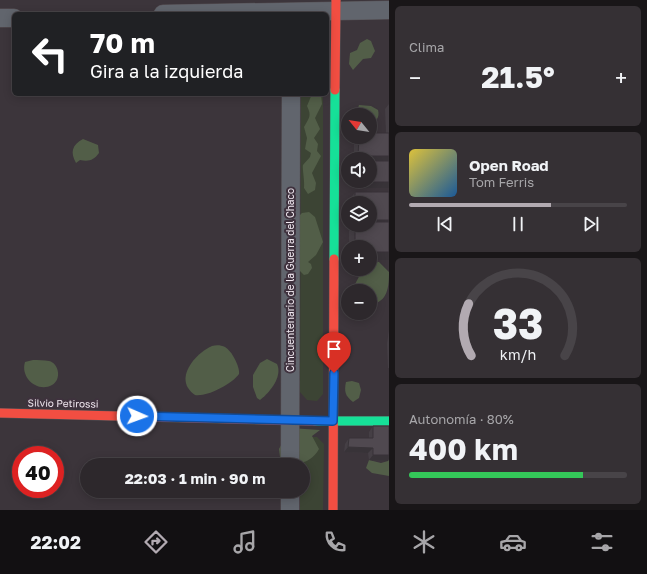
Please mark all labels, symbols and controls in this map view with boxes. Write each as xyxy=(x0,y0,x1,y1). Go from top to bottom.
text: 70 m xyxy=(90,26,155,59)
icon: left xyxy=(24,28,76,80)
text: Clima xyxy=(409,39,444,55)
text: 21.5° xyxy=(481,59,555,95)
text: Gira a la izquierda xyxy=(90,60,243,82)
text: − xyxy=(409,64,421,91)
text: + xyxy=(615,64,627,91)
north arrow xyxy=(341,108,377,144)
map controls xyxy=(341,108,377,320)
button: sound xyxy=(341,152,377,188)
text: Open Road xyxy=(469,156,549,174)
text: Tom Ferris xyxy=(469,174,534,190)
street label: Cincuentenario de la Guerra del Chaco xyxy=(284,188,296,372)
button: layers xyxy=(341,196,377,232)
icon: previous xyxy=(434,213,456,235)
icon: pause xyxy=(507,213,529,235)
icon: next xyxy=(580,213,602,235)
button: + xyxy=(341,240,377,276)
button: − xyxy=(341,284,377,320)
text: 33 xyxy=(493,298,543,348)
pin xyxy=(317,332,351,373)
icon: arrive xyxy=(323,338,345,360)
text: km/h xyxy=(500,346,536,363)
position arrow xyxy=(116,395,158,437)
street label: Silvio Petirossi xyxy=(27,396,99,410)
text: Autonomía · 80% xyxy=(409,411,514,427)
text: 400 km xyxy=(409,431,518,467)
speed limit sign: 40 xyxy=(12,446,64,498)
text: 22:03 · 1 min · 90 m xyxy=(125,469,265,487)
icon: directions xyxy=(142,528,170,556)
icon: music xyxy=(231,528,259,556)
icon: phone xyxy=(321,528,349,556)
icon: climate xyxy=(410,528,438,556)
icon: car xyxy=(499,528,527,556)
icon: filters xyxy=(588,528,616,556)
text: 22:02 xyxy=(31,531,81,553)

